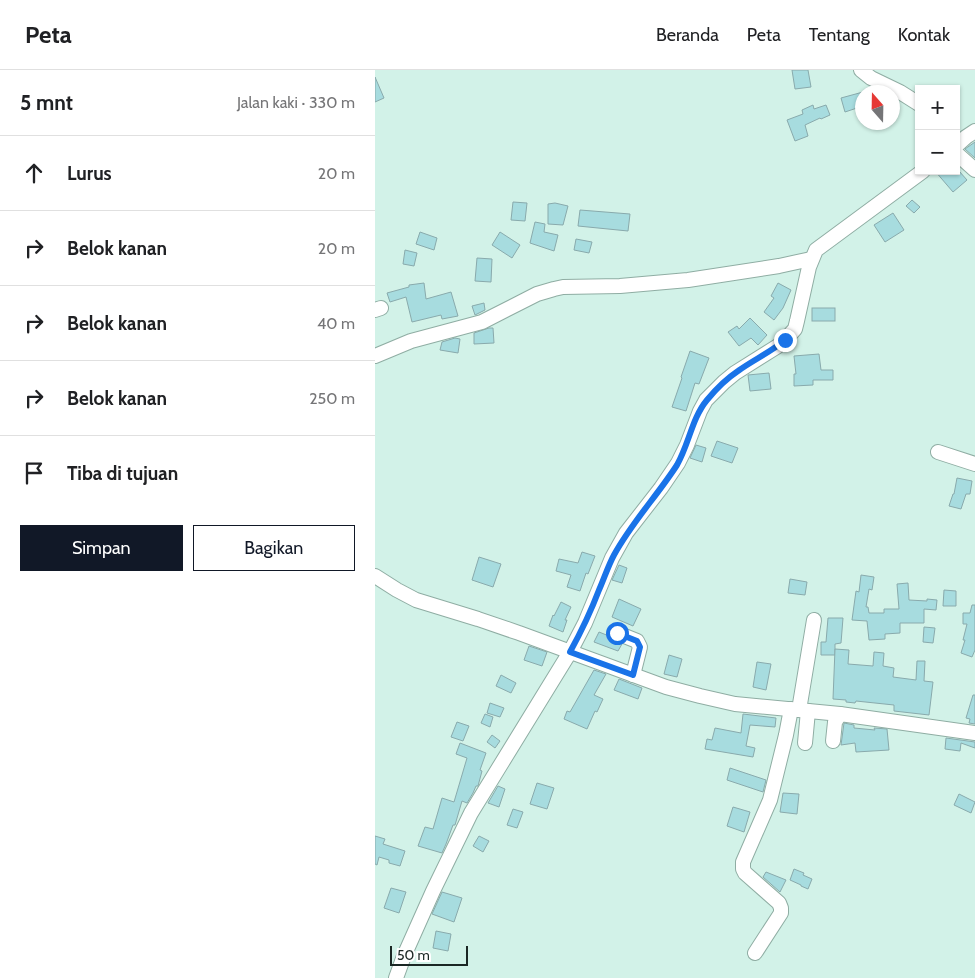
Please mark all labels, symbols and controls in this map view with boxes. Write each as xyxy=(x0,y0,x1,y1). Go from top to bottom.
text: Peta xyxy=(25,20,72,49)
text: Beranda xyxy=(656,24,719,46)
text: Peta xyxy=(747,24,781,46)
text: Tentang xyxy=(809,24,870,46)
text: Kontak xyxy=(898,24,950,46)
north arrow xyxy=(855,85,900,130)
map controls xyxy=(915,85,960,175)
button: + xyxy=(915,85,960,130)
text: 5 mnt xyxy=(20,90,73,115)
text: Jalan kaki · 330 m xyxy=(237,93,355,112)
button: − xyxy=(915,130,960,175)
icon: ahead xyxy=(20,159,48,187)
text: Lurus xyxy=(67,162,112,185)
text: 20 m xyxy=(318,164,355,183)
icon: right xyxy=(20,234,48,262)
text: Belok kanan xyxy=(67,237,167,260)
text: 20 m xyxy=(318,239,355,258)
icon: right xyxy=(20,309,48,337)
text: Belok kanan xyxy=(67,312,167,335)
text: 40 m xyxy=(317,314,355,333)
route end xyxy=(774,329,797,352)
icon: right xyxy=(20,384,48,412)
text: Belok kanan xyxy=(67,387,167,410)
text: 250 m xyxy=(309,389,355,408)
icon: arrive xyxy=(20,459,48,487)
text: Tiba di tujuan xyxy=(67,462,178,485)
button: Simpan xyxy=(20,525,183,571)
button: Bagikan xyxy=(193,525,355,571)
route start xyxy=(606,622,629,645)
scale bar xyxy=(390,943,467,966)
text: 50 m xyxy=(397,946,430,964)

